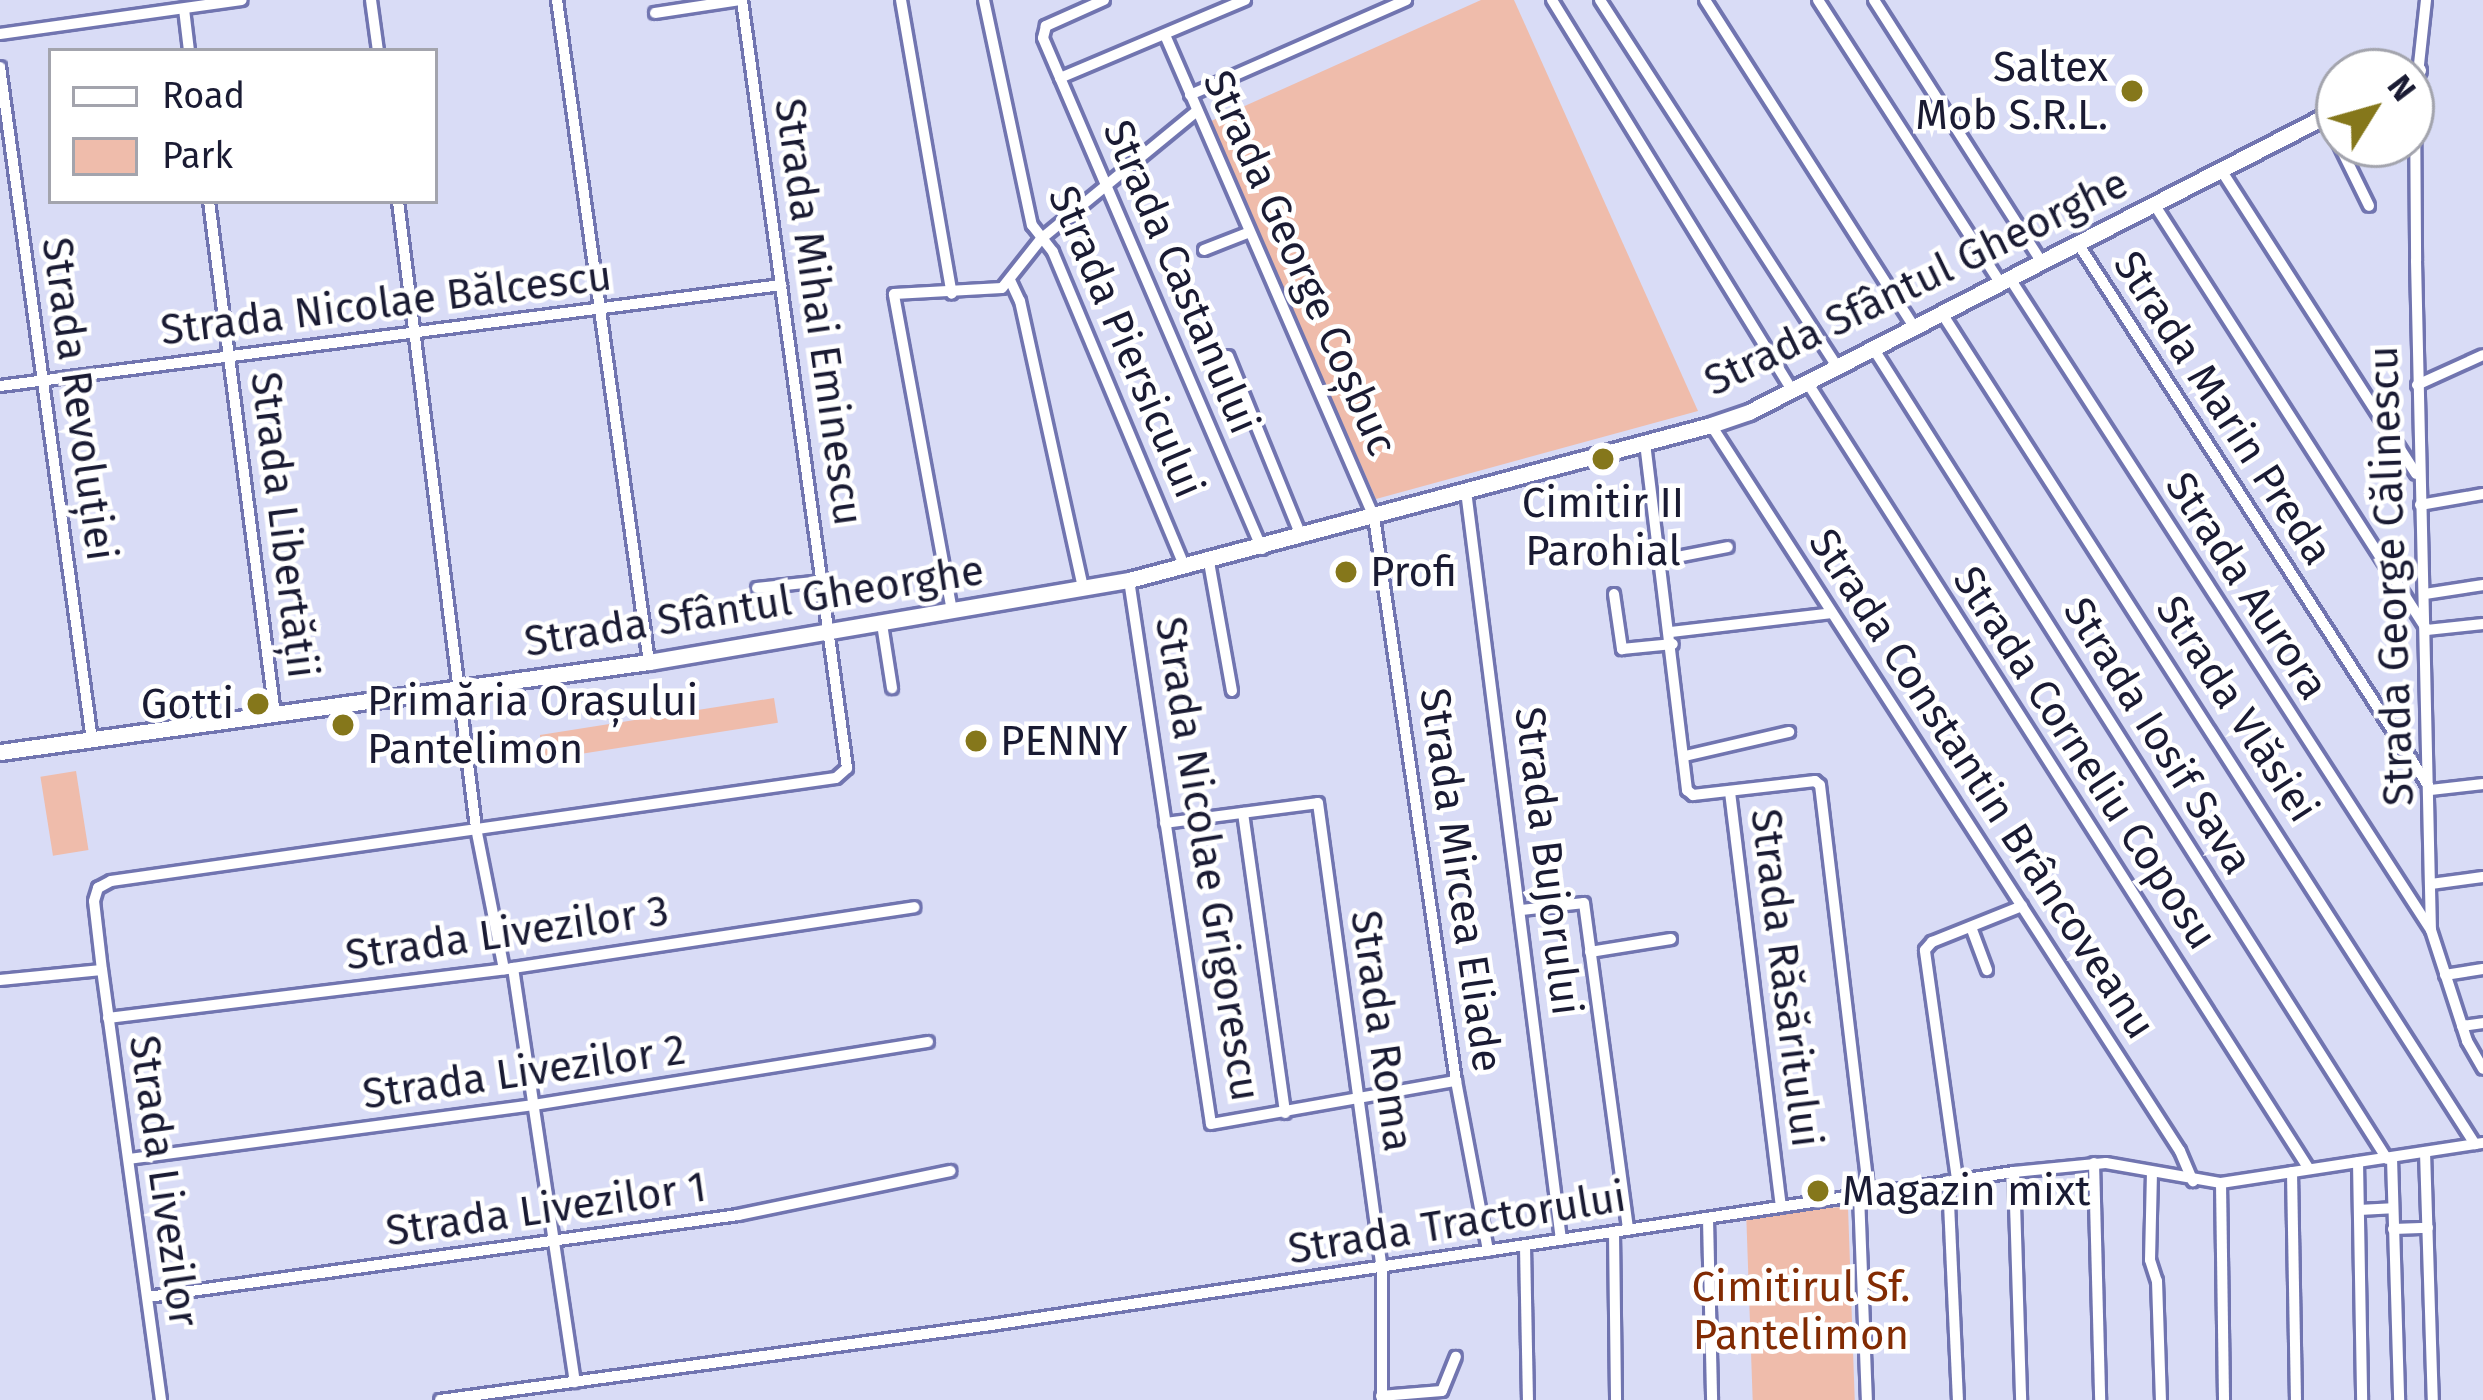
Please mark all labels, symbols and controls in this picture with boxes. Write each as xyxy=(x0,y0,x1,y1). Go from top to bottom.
place label: Saltex Mob S.R.L. xyxy=(1915,42,2108,140)
legend xyxy=(48,48,438,204)
north arrow xyxy=(2315,48,2435,168)
street label: Strada George Coșbuc xyxy=(1192,63,1408,463)
text: N xyxy=(2379,67,2424,109)
text: Road xyxy=(162,74,245,118)
marker: Saltex Mob S.R.L. xyxy=(2119,78,2145,104)
street label: Strada Mihai Eminescu xyxy=(764,95,874,529)
street label: Strada Castanului xyxy=(1092,113,1270,441)
text: Park xyxy=(162,134,233,178)
street label: Strada Sfântul Gheorghe xyxy=(1696,158,2136,406)
street label: Strada Piersicului xyxy=(1038,179,1214,505)
street label: Strada Revoluției xyxy=(31,234,127,564)
street label: Strada Marin Preda xyxy=(2103,242,2343,574)
street label: Strada Nicolae Bălcescu xyxy=(158,250,614,356)
street label: Strada George Călinescu xyxy=(2358,345,2424,807)
street label: Strada Libertății xyxy=(240,369,328,681)
marker: Cimitir II Parohial xyxy=(1590,446,1616,472)
street label: Strada Aurora xyxy=(2155,463,2339,709)
place label: Cimitir II Parohial xyxy=(1522,478,1684,576)
street label: Strada Constantin Brâncoveanu xyxy=(1798,520,2166,1048)
street label: Strada Sfântul Gheorghe xyxy=(521,545,987,667)
place label: Profi xyxy=(1370,547,1457,597)
street label: Strada Corneliu Coposu xyxy=(1942,557,2228,959)
marker: Profi xyxy=(1333,559,1359,585)
street label: Strada Vlăsiei xyxy=(2145,587,2329,831)
street label: Strada Iosif Sava xyxy=(2053,589,2263,883)
street label: Strada Nicolae Grigorescu xyxy=(1145,613,1271,1105)
place label: Primăria Orașului Pantelimon xyxy=(367,676,698,774)
place label: Gotti xyxy=(141,679,234,729)
street label: Strada Mircea Eliade xyxy=(1409,685,1513,1075)
marker: Gotti xyxy=(245,691,271,717)
street label: Strada Bujorului xyxy=(1504,704,1592,1018)
marker: Primăria Orașului Pantelimon xyxy=(330,712,356,738)
place label: PENNY xyxy=(1000,716,1127,766)
marker: PENNY xyxy=(963,728,989,754)
street label: Strada Răsăritului xyxy=(1740,806,1832,1150)
street label: Strada Livezilor 3 xyxy=(342,885,672,981)
street label: Strada Roma xyxy=(1340,907,1424,1155)
street label: Strada Livezilor 2 xyxy=(359,1024,689,1120)
street label: Strada Livezilor xyxy=(119,1032,209,1330)
street label: Strada Livezilor 1 xyxy=(383,1162,709,1256)
place label: Magazin mixt xyxy=(1842,1166,2090,1216)
street label: Strada Tractorului xyxy=(1285,1171,1629,1275)
marker: Magazin mixt xyxy=(1805,1178,1831,1204)
park label: Cimitirul Sf. Pantelimon xyxy=(1692,1262,1910,1360)

